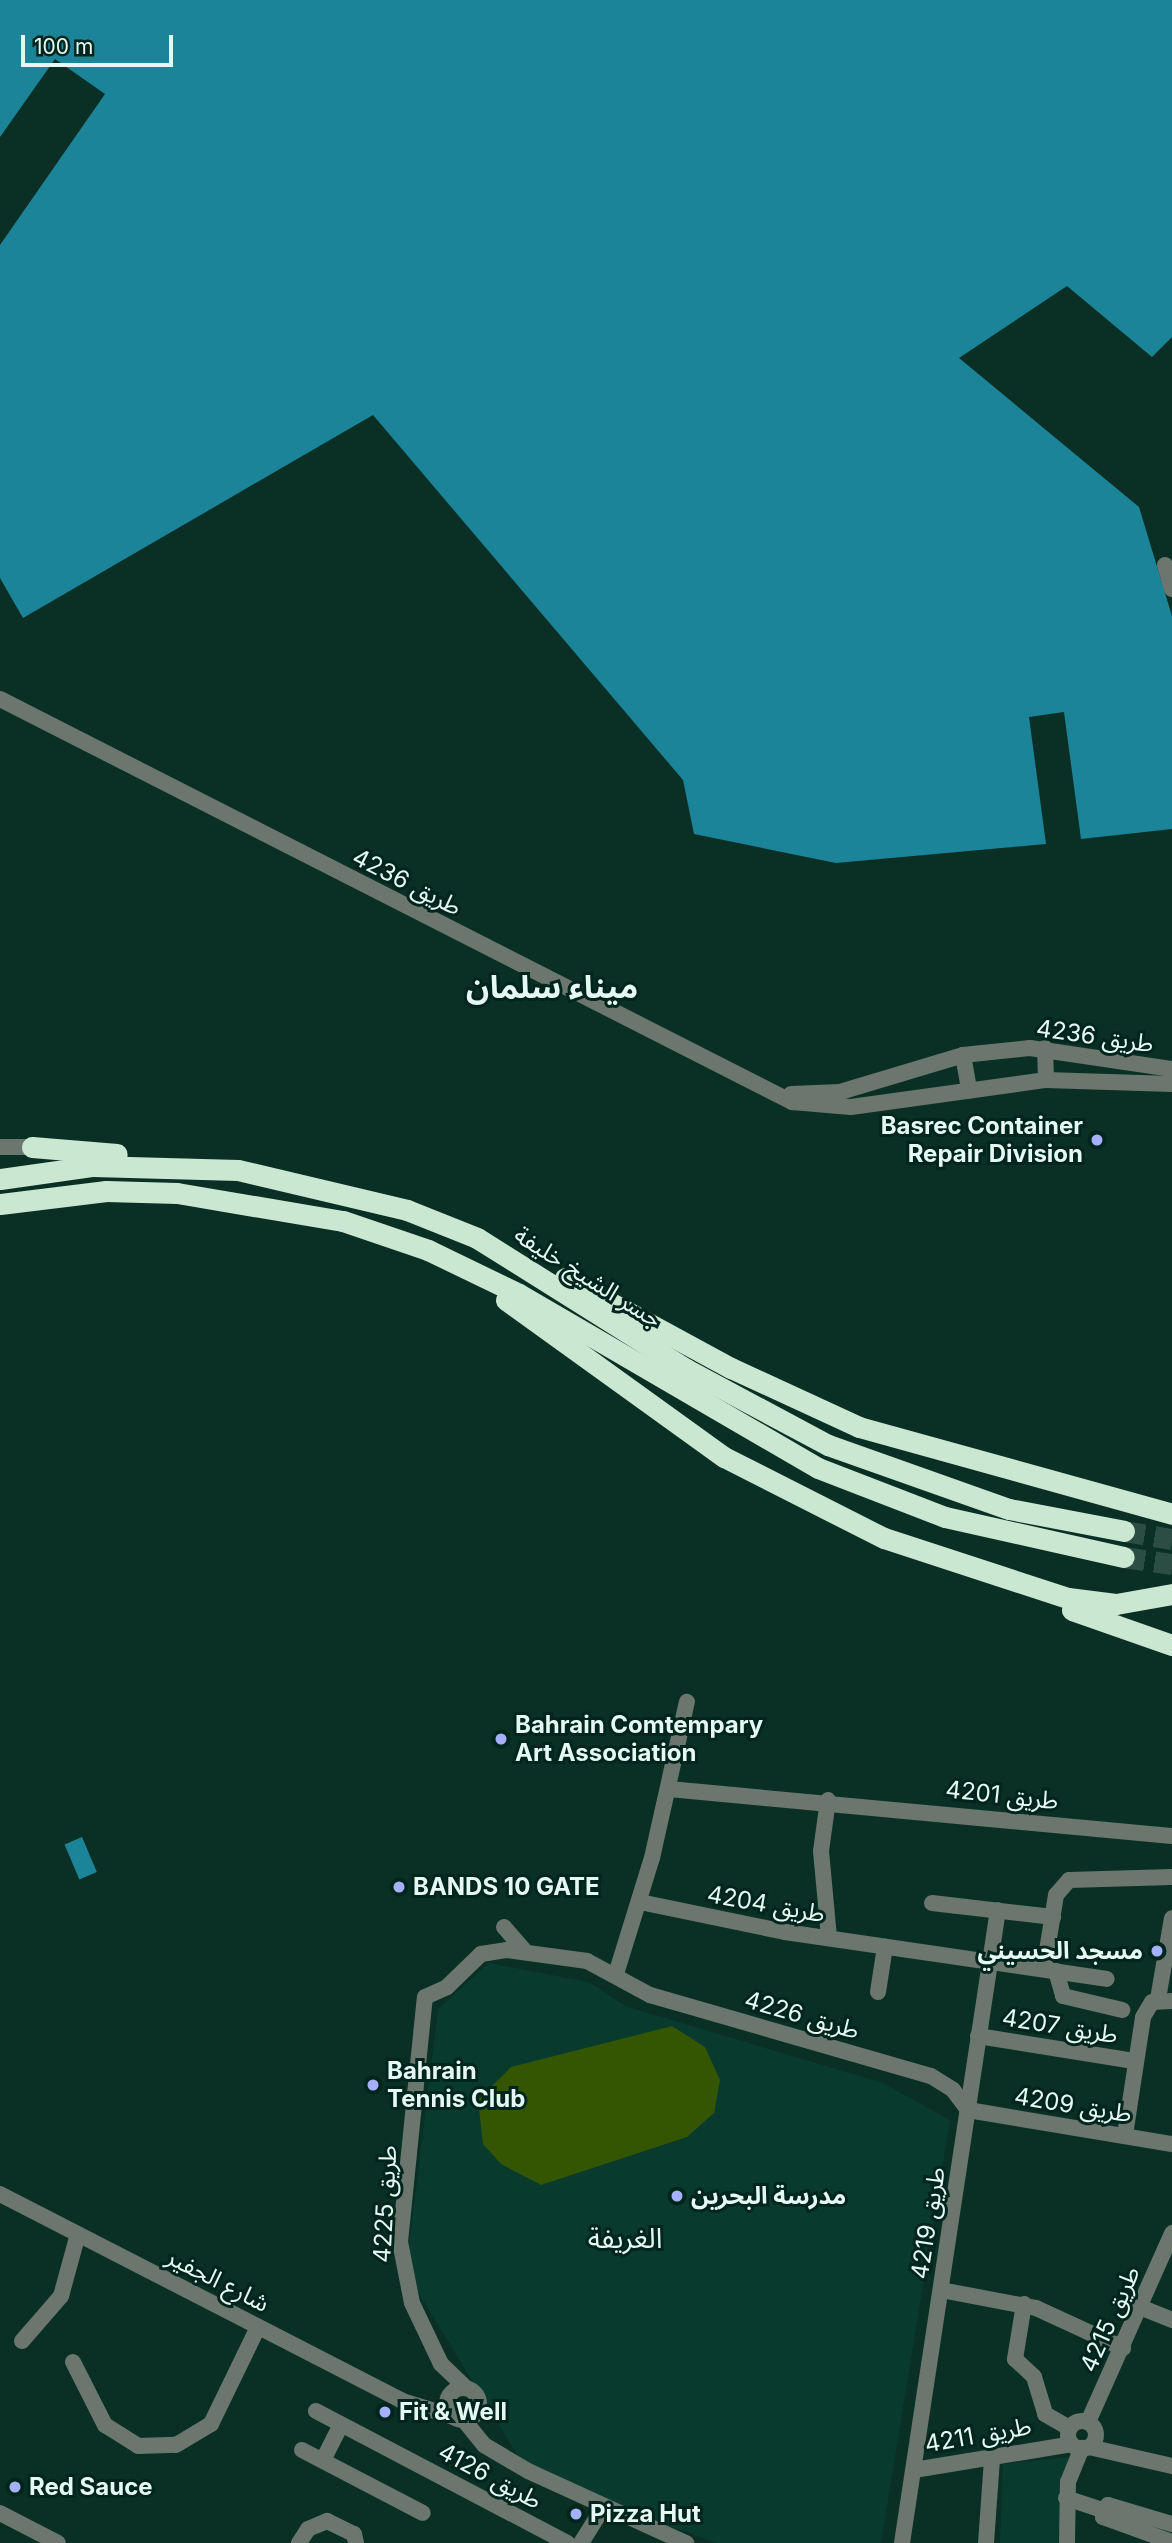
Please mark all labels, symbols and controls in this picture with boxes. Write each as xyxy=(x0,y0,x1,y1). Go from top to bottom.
scale bar xyxy=(24,21,177,65)
text: 100 m xyxy=(34,34,93,59)
street label: طريق 4236 xyxy=(348,842,466,922)
district label: ميناء سلمان xyxy=(466,968,638,1006)
street label: طريق 4236 xyxy=(1034,1014,1156,1058)
place label: Basrec Container Repair Division xyxy=(881,1112,1083,1168)
marker: Basrec Container Repair Division xyxy=(1089,1132,1105,1148)
street label: جسر الشيخ خليفة xyxy=(509,1220,667,1334)
place label: Bahrain Comtempary Art Association xyxy=(515,1711,763,1767)
marker: Bahrain Comtempary Art Association xyxy=(493,1731,509,1747)
street label: طريق 4201 xyxy=(944,1775,1060,1815)
place label: BANDS 10 GATE xyxy=(413,1873,600,1901)
marker: BANDS 10 GATE xyxy=(391,1879,407,1895)
street label: طريق 4204 xyxy=(705,1879,827,1929)
place label: مسجد الحسيني xyxy=(977,1937,1143,1965)
marker: مسجد الحسيني xyxy=(1149,1943,1165,1959)
street label: طريق 4226 xyxy=(741,1985,863,2045)
street label: طريق 4207 xyxy=(1000,2003,1120,2049)
place label: Bahrain Tennis Club xyxy=(387,2057,525,2113)
marker: Bahrain Tennis Club xyxy=(365,2077,381,2093)
street label: طريق 4209 xyxy=(1012,2082,1134,2128)
street label: طريق 4225 xyxy=(368,2144,402,2264)
street label: طريق 4219 xyxy=(905,2165,951,2281)
place label: مدرسة البحرين xyxy=(691,2182,846,2210)
marker: مدرسة البحرين xyxy=(669,2188,685,2204)
district label: الغريفة xyxy=(588,2221,662,2255)
street label: شارع الجفير xyxy=(162,2242,274,2318)
street label: طريق 4215 xyxy=(1074,2262,1146,2376)
place label: Fit & Well xyxy=(399,2398,507,2426)
marker: Fit & Well xyxy=(377,2404,393,2420)
street label: طريق 4211 xyxy=(922,2411,1034,2459)
street label: طريق 4126 xyxy=(434,2437,546,2515)
place label: Red Sauce xyxy=(29,2473,153,2501)
marker: Red Sauce xyxy=(7,2479,23,2495)
place label: Pizza Hut xyxy=(590,2500,701,2528)
marker: Pizza Hut xyxy=(568,2506,584,2522)

